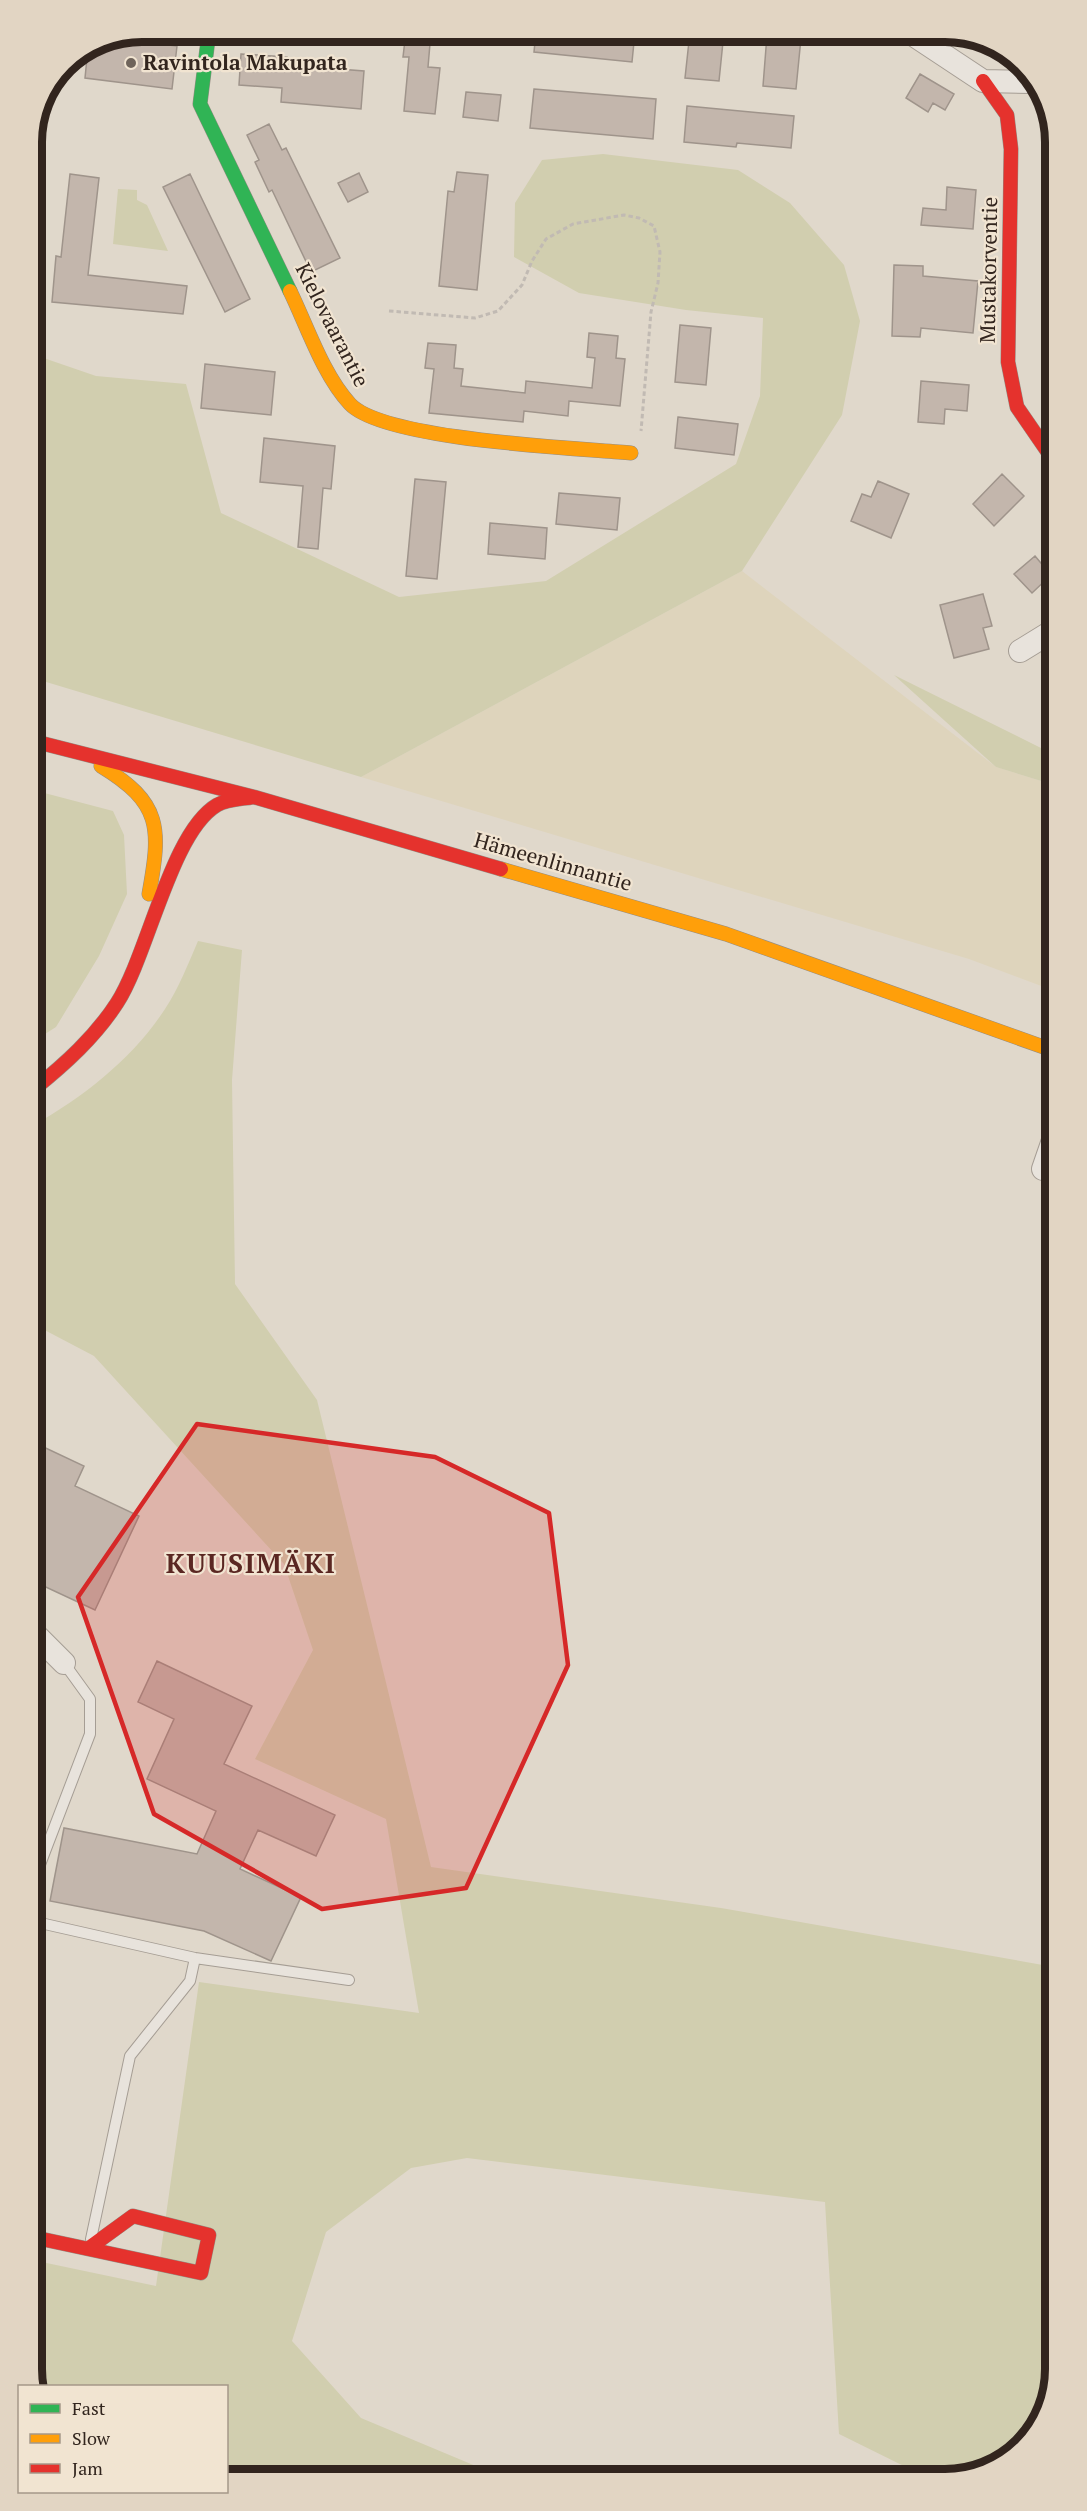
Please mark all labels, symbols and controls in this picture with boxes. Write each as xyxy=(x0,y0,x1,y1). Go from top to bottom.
place label: Ravintola Makupata xyxy=(143,48,348,76)
marker: Ravintola Makupata xyxy=(124,56,138,70)
street label: Mustakorventie xyxy=(973,197,1003,343)
street label: Kielovaarantie xyxy=(290,258,376,391)
street label: Hämeenlinnantie xyxy=(471,825,635,897)
district label: KUUSIMÄKI xyxy=(166,1545,336,1581)
legend xyxy=(18,2385,228,2493)
text: Fast xyxy=(72,2396,106,2420)
text: Slow xyxy=(72,2426,111,2450)
text: Jam xyxy=(72,2456,103,2480)

